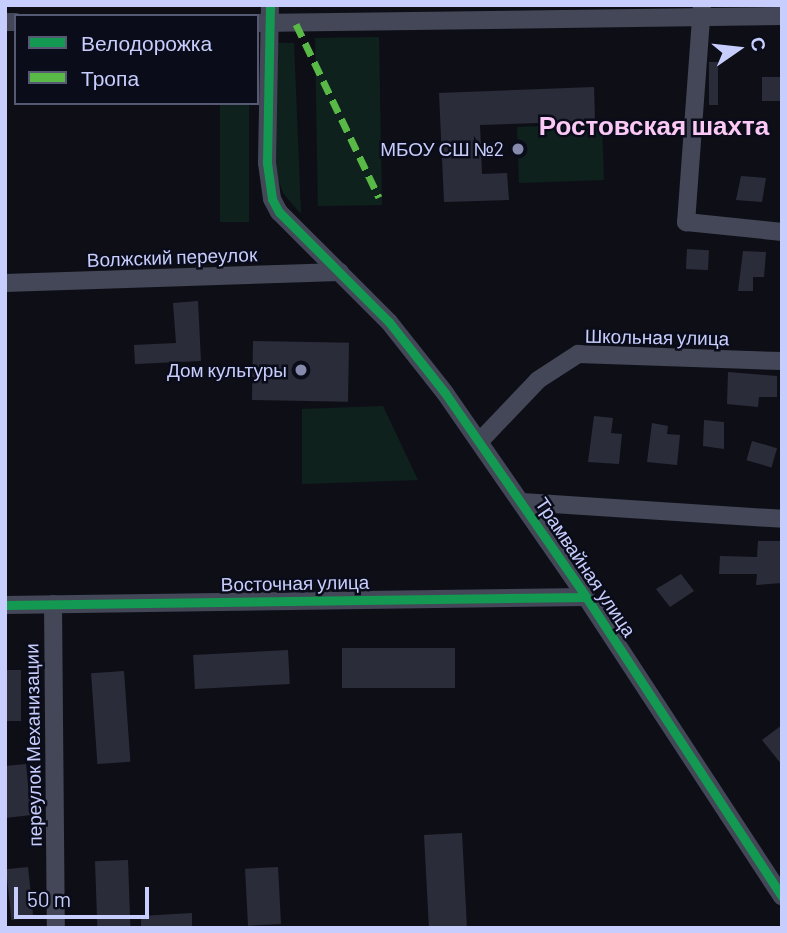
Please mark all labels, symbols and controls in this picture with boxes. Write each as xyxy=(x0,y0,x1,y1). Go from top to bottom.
legend xyxy=(14,14,259,105)
north arrow xyxy=(703,14,773,84)
text: Велодорожка xyxy=(81,30,212,55)
text: С xyxy=(746,34,772,53)
text: Тропа xyxy=(81,65,139,90)
district label: Ростовская шахта xyxy=(539,109,769,141)
place label: МБОУ СШ №2 xyxy=(380,138,504,160)
marker: МБОУ СШ №2 xyxy=(510,141,526,157)
street label: Волжский переулок xyxy=(86,243,258,271)
street label: Школьная улица xyxy=(585,324,729,350)
place label: Дом культуры xyxy=(167,359,287,381)
marker: Дом культуры xyxy=(293,362,309,378)
street label: Трамвайная улица xyxy=(531,493,641,641)
street label: Восточная улица xyxy=(220,570,370,596)
street label: переулок Механизации xyxy=(20,643,46,847)
scale bar xyxy=(18,874,152,918)
text: 50 m xyxy=(27,886,71,911)

